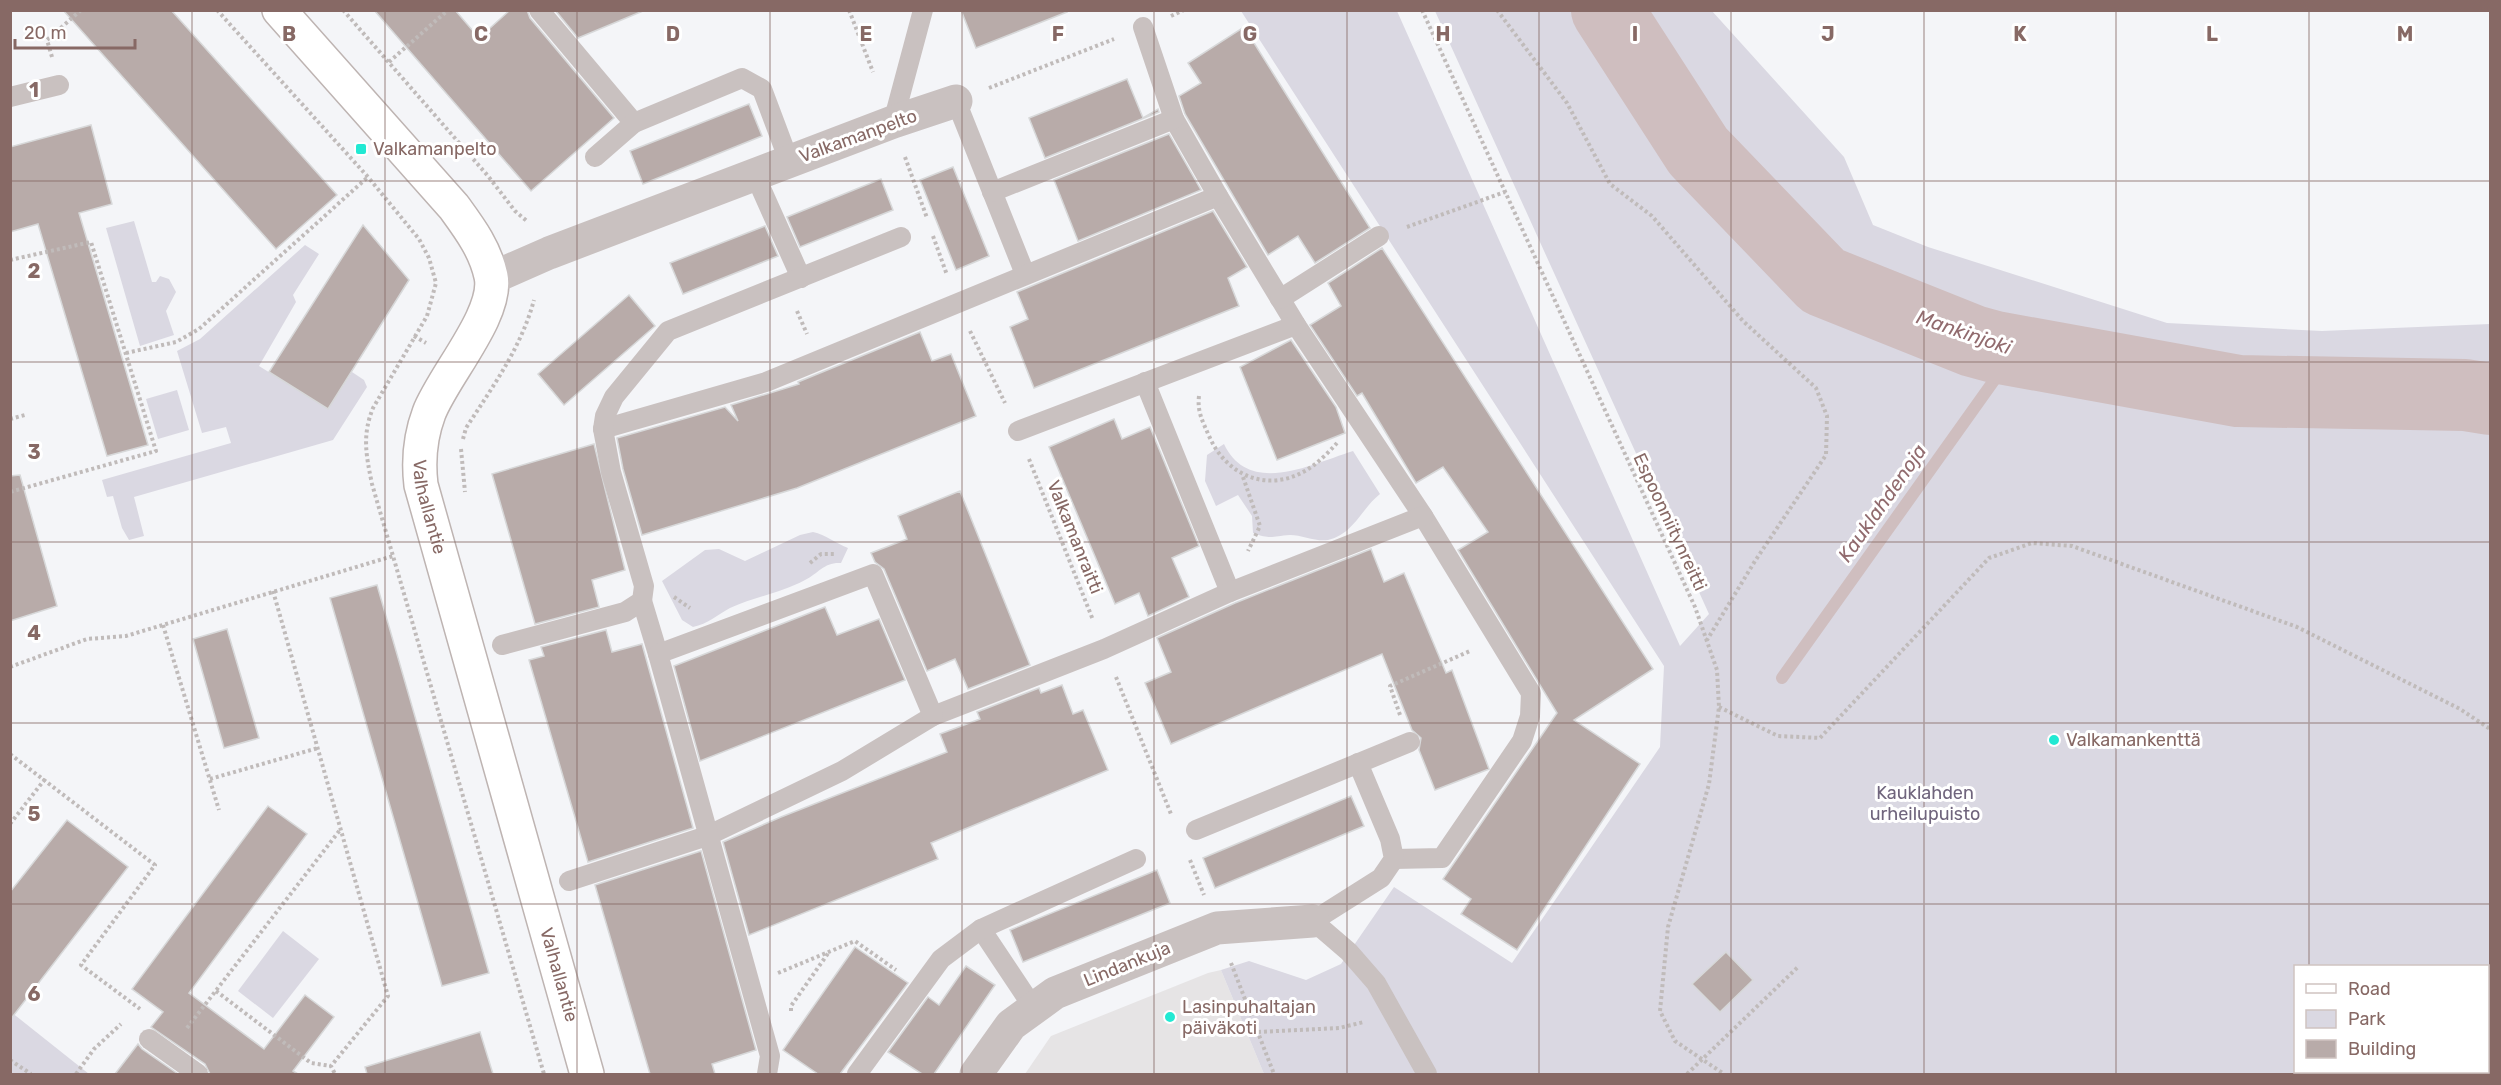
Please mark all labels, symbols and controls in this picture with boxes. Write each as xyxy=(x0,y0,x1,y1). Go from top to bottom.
scale bar xyxy=(15,12,135,50)
text: 20 m xyxy=(24,22,66,44)
text: B xyxy=(282,22,296,46)
text: C xyxy=(474,22,488,46)
text: D xyxy=(666,22,680,46)
text: E xyxy=(860,22,872,46)
text: F xyxy=(1052,22,1064,46)
text: G xyxy=(1243,22,1257,46)
text: H xyxy=(1436,22,1450,46)
text: I xyxy=(1632,22,1638,46)
text: J xyxy=(1821,22,1835,46)
text: K xyxy=(2013,22,2027,46)
text: L xyxy=(2206,22,2218,46)
text: M xyxy=(2397,22,2413,46)
text: 1 xyxy=(29,78,39,102)
street label: Valkamanpelto xyxy=(796,105,920,167)
place label: Valkamanpelto xyxy=(373,138,497,160)
marker: Valkamanpelto xyxy=(354,142,368,156)
text: 2 xyxy=(28,259,41,283)
water label: Mankinjoki xyxy=(1913,305,2016,360)
water label: Kauklahdenoja xyxy=(1833,439,1932,566)
text: 3 xyxy=(27,440,41,464)
street label: Espoonniitynreitti xyxy=(1628,450,1712,594)
street label: Valhallantie xyxy=(409,459,451,557)
street label: Valkamanraitti xyxy=(1042,477,1108,597)
text: 4 xyxy=(27,621,41,645)
place label: Valkamankenttä xyxy=(2066,729,2201,751)
marker: Valkamankenttä xyxy=(2047,733,2061,747)
park label: Kauklahden urheilupuisto xyxy=(1870,782,1980,825)
text: 5 xyxy=(28,802,41,826)
street label: Valhallantie xyxy=(535,925,583,1024)
street label: Lindankuja xyxy=(1080,937,1174,991)
legend xyxy=(2294,965,2489,1073)
text: Road xyxy=(2348,978,2391,1000)
text: 6 xyxy=(27,982,41,1006)
place label: Lasinpuhaltajan päiväkoti xyxy=(1182,996,1316,1039)
text: Park xyxy=(2348,1008,2386,1030)
marker: Lasinpuhaltajan päiväkoti xyxy=(1163,1010,1177,1024)
text: Building xyxy=(2348,1038,2416,1060)

